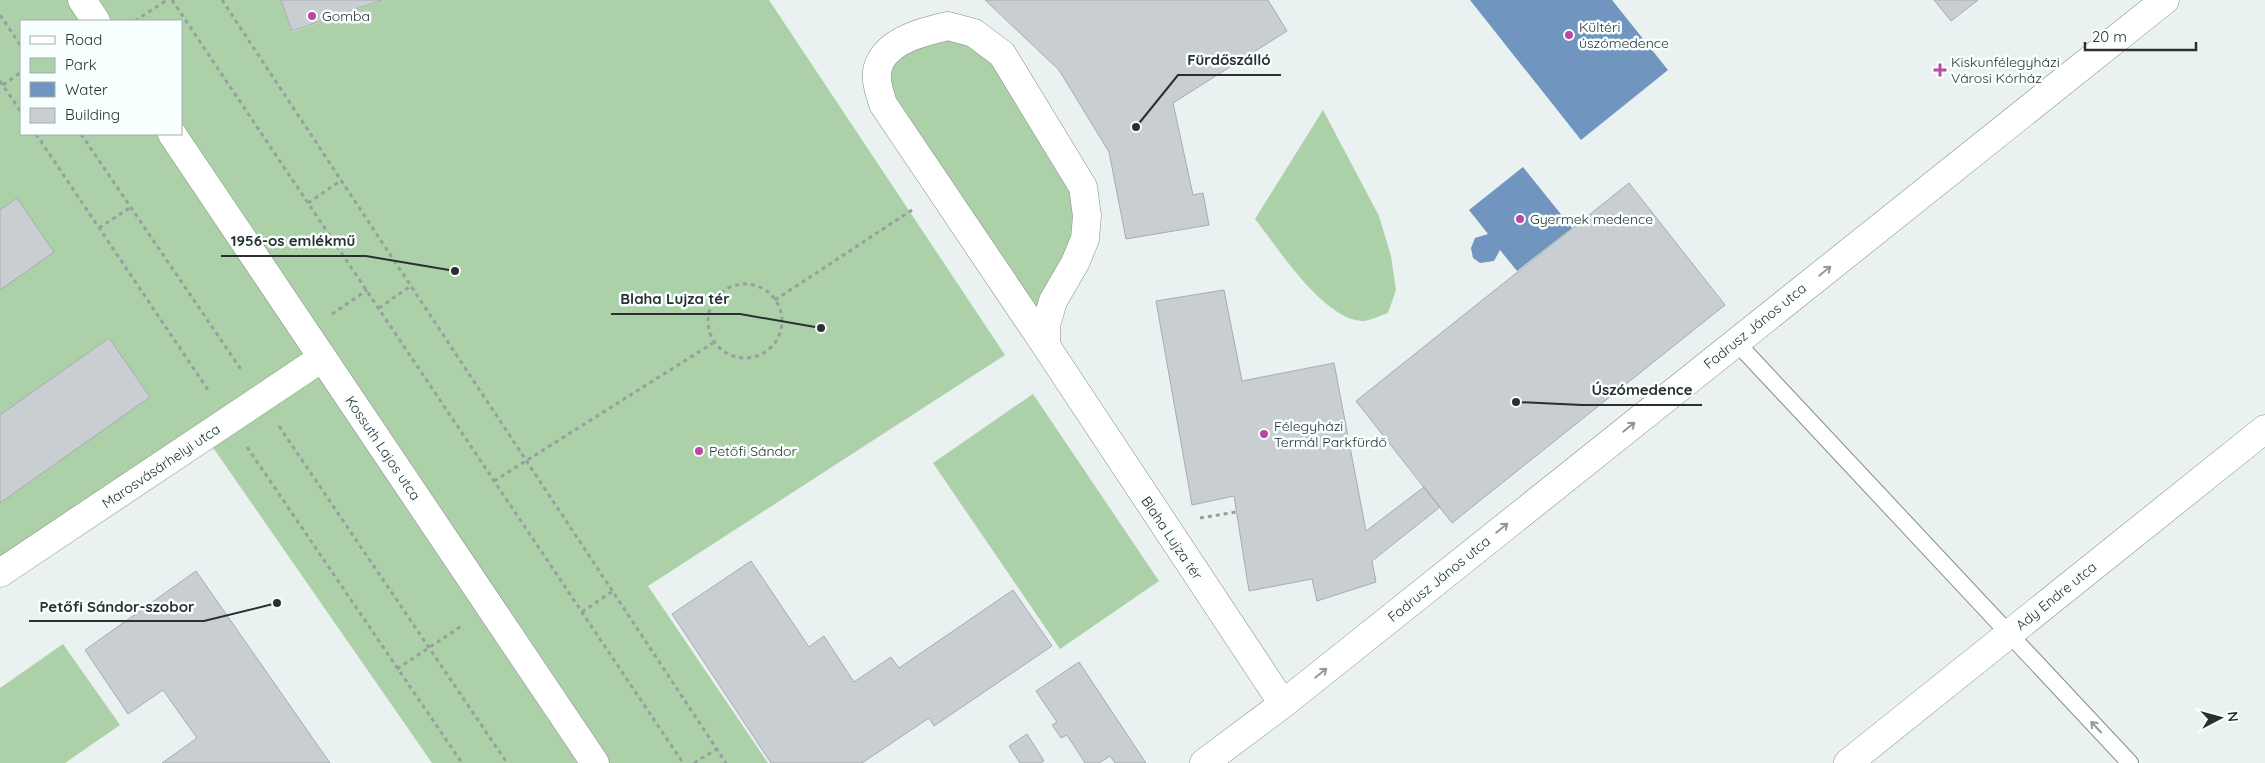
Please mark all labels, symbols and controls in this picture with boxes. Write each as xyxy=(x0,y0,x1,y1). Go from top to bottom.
place label: Gomba xyxy=(322,7,370,25)
marker: Gomba xyxy=(306,10,318,22)
place label: Kültéri úszómedence xyxy=(1579,18,1669,52)
legend xyxy=(20,20,182,135)
scale bar xyxy=(2085,20,2196,52)
text: 20 m xyxy=(2092,27,2127,46)
marker: Kültéri úszómedence xyxy=(1563,29,1575,41)
text: Road xyxy=(65,30,102,49)
callout: Fürdőszálló xyxy=(1178,45,1281,75)
text: Fürdőszálló xyxy=(1187,50,1271,69)
place label: Kiskunfélegyházi Városi Kórház xyxy=(1951,53,2060,87)
text: Park xyxy=(65,55,97,74)
marker: Kiskunfélegyházi Városi Kórház xyxy=(1933,63,1947,77)
text: Water xyxy=(65,80,108,99)
text: Building xyxy=(65,105,120,124)
place label: Gyermek medence xyxy=(1530,210,1653,228)
marker: Gyermek medence xyxy=(1514,213,1526,225)
callout: 1956-os emlékmű xyxy=(221,226,366,256)
text: 1956-os emlékmű xyxy=(231,231,355,250)
one-way arrow xyxy=(1818,266,1832,276)
street label: Fadrusz János utca xyxy=(1700,279,1810,373)
callout: Blaha Lujza tér xyxy=(611,284,740,314)
text: Blaha Lujza tér xyxy=(620,289,730,308)
callout: Úszómedence xyxy=(1582,375,1702,405)
text: Úszómedence xyxy=(1592,380,1693,399)
street label: Kossuth Lajos utca xyxy=(341,392,425,504)
place label: Félegyházi Termál Parkfürdő xyxy=(1274,417,1387,451)
street label: Marosvásárhelyi utca xyxy=(99,420,223,512)
one-way arrow xyxy=(1623,421,1636,432)
marker: Félegyházi Termál Parkfürdő xyxy=(1258,428,1270,440)
place label: Petőfi Sándor xyxy=(709,442,798,460)
marker: Petőfi Sándor xyxy=(693,445,705,457)
street label: Blaha Lujza tér xyxy=(1137,493,1207,584)
one-way arrow xyxy=(1496,523,1509,534)
street label: Fadrusz János utca xyxy=(1384,532,1494,626)
street label: Ady Endre utca xyxy=(2012,558,2100,634)
callout: Petőfi Sándor-szobor xyxy=(29,591,204,621)
text: Petőfi Sándor-szobor xyxy=(39,597,195,616)
one-way arrow xyxy=(1314,668,1327,679)
north arrow xyxy=(2195,693,2245,743)
text: N xyxy=(2223,711,2242,723)
one-way arrow xyxy=(2091,721,2102,734)

